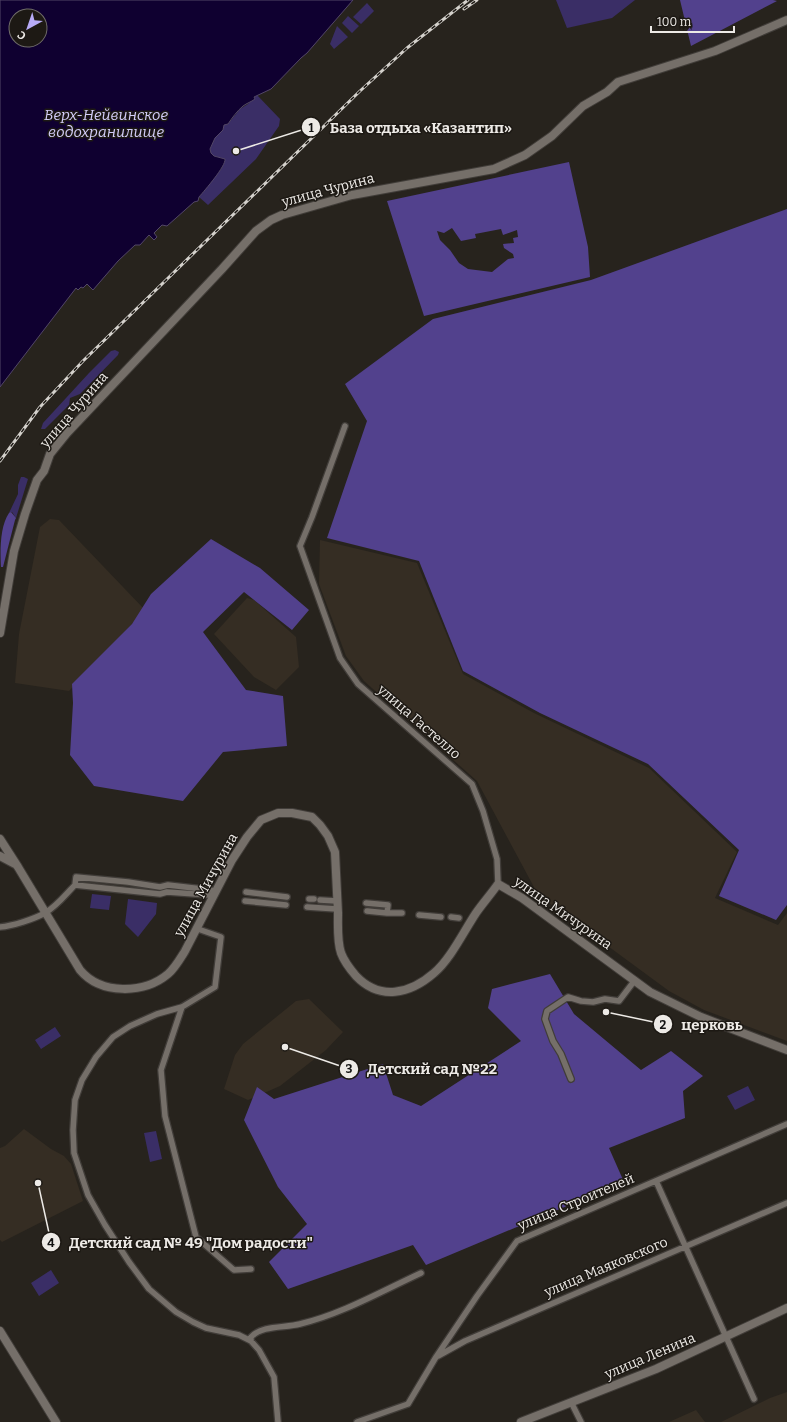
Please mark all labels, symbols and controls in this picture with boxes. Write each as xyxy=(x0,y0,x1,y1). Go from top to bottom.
north arrow xyxy=(8,8,48,48)
scale bar xyxy=(651,8,734,34)
text: 100 m xyxy=(657,15,692,29)
text: С xyxy=(15,28,29,42)
water label: Верх-Нейвинское водохранилище xyxy=(44,106,168,141)
callout: База отдыха «Казантип» xyxy=(301,114,520,141)
text: База отдыха «Казантип» xyxy=(330,119,512,137)
text: 1 xyxy=(308,121,314,135)
street label: улица Чурина xyxy=(279,169,376,211)
street label: улица Чурина xyxy=(36,368,112,452)
street label: улица Гастелло xyxy=(373,681,464,763)
street label: улица Мичурина xyxy=(170,830,242,941)
street label: улица Мичурина xyxy=(510,872,616,953)
callout: церковь xyxy=(653,1011,751,1038)
text: церковь xyxy=(681,1016,743,1034)
text: 2 xyxy=(660,1018,667,1032)
callout: Детский сад №22 xyxy=(339,1055,505,1082)
text: Детский сад №22 xyxy=(367,1060,497,1078)
text: 3 xyxy=(346,1062,353,1076)
street label: улица Строителей xyxy=(514,1170,637,1235)
callout: Детский сад № 49 "Дом радости" xyxy=(41,1229,321,1256)
street label: улица Маяковского xyxy=(541,1233,670,1301)
text: Детский сад № 49 "Дом радости" xyxy=(69,1234,313,1252)
text: 4 xyxy=(47,1236,55,1250)
street label: улица Ленина xyxy=(601,1329,698,1383)

